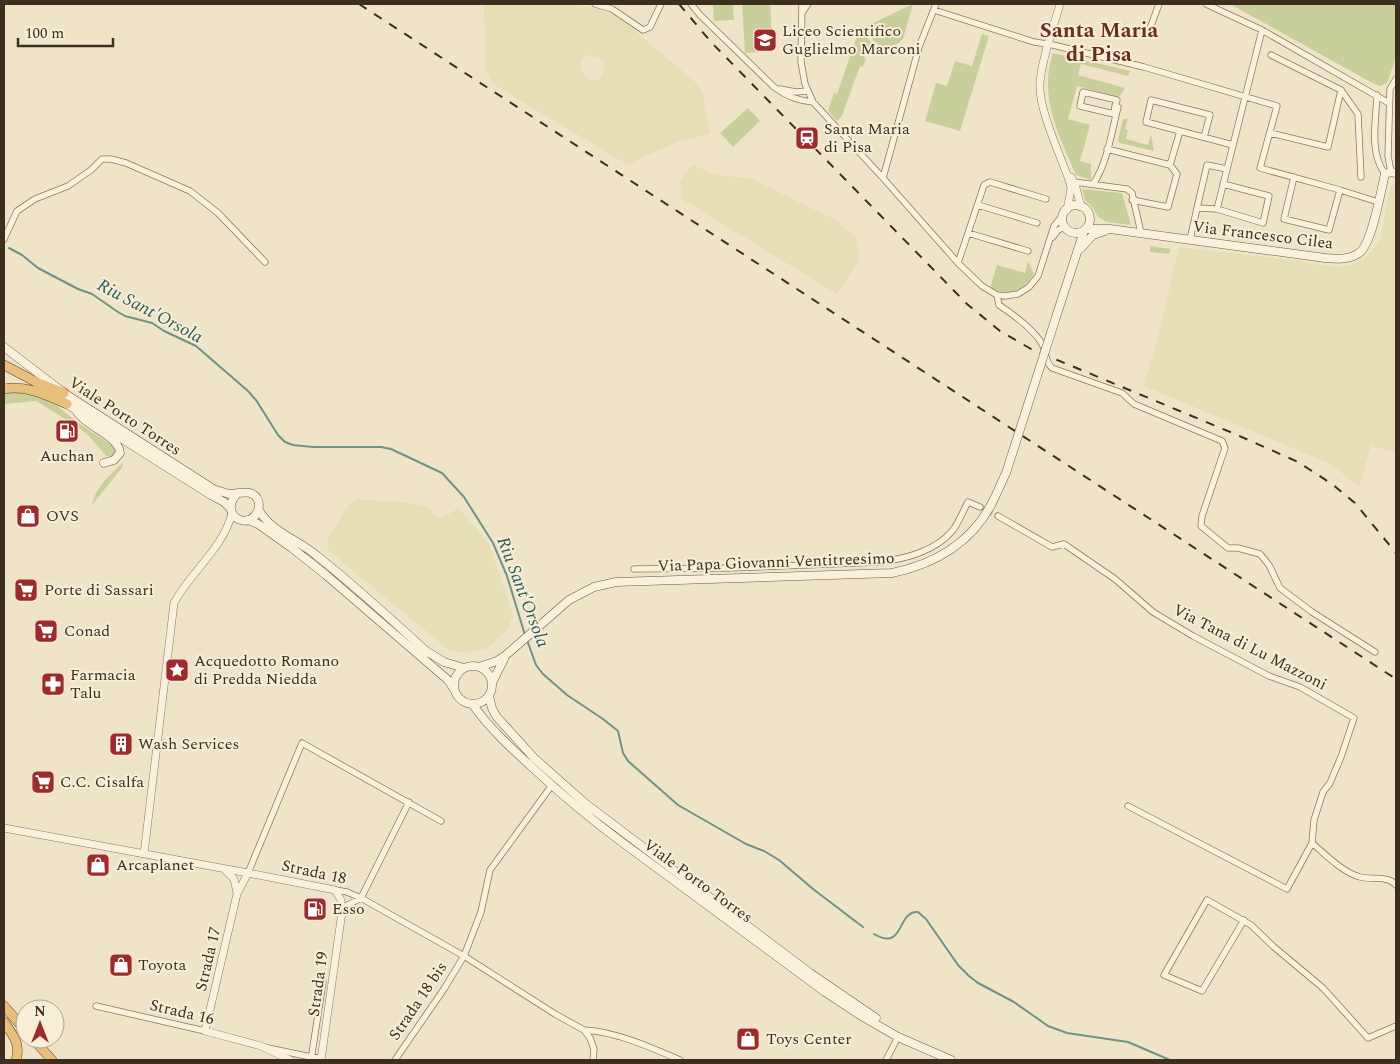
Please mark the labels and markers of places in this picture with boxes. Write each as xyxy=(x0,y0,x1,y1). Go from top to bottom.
place label: Liceo Scientifico Guglielmo Marconi xyxy=(782,19,920,61)
school or university icon: Liceo Scientifico Guglielmo Marconi xyxy=(752,27,778,53)
place label: Santa Maria di Pisa xyxy=(824,117,910,159)
station icon: Santa Maria di Pisa xyxy=(794,125,820,151)
fuel station icon: Auchan xyxy=(54,418,80,444)
place label: Auchan xyxy=(40,444,94,468)
shop icon: OVS xyxy=(15,503,41,529)
place label: OVS xyxy=(46,504,79,528)
supermarket icon: Porte di Sassari xyxy=(13,577,39,603)
place label: Porte di Sassari xyxy=(44,578,154,602)
supermarket icon: Conad xyxy=(33,618,59,644)
place label: Conad xyxy=(64,619,110,643)
place label: Acquedotto Romano di Predda Niedda xyxy=(194,649,339,691)
place icon: Acquedotto Romano di Predda Niedda xyxy=(164,657,190,683)
place label: Farmacia Talu xyxy=(70,663,136,705)
pharmacy icon: Farmacia Talu xyxy=(40,671,66,697)
building icon: Wash Services xyxy=(108,731,134,757)
place label: Wash Services xyxy=(138,732,239,756)
supermarket icon: C.C. Cisalfa xyxy=(30,769,56,795)
place label: C.C. Cisalfa xyxy=(60,770,144,794)
shop icon: Arcaplanet xyxy=(85,852,111,878)
place label: Arcaplanet xyxy=(116,853,194,877)
fuel station icon: Esso xyxy=(302,896,328,922)
place label: Esso xyxy=(332,897,365,921)
shop icon: Toyota xyxy=(108,952,134,978)
place label: Toyota xyxy=(138,953,187,977)
shop icon: Toys Center xyxy=(735,1026,761,1052)
place label: Toys Center xyxy=(766,1027,852,1051)

